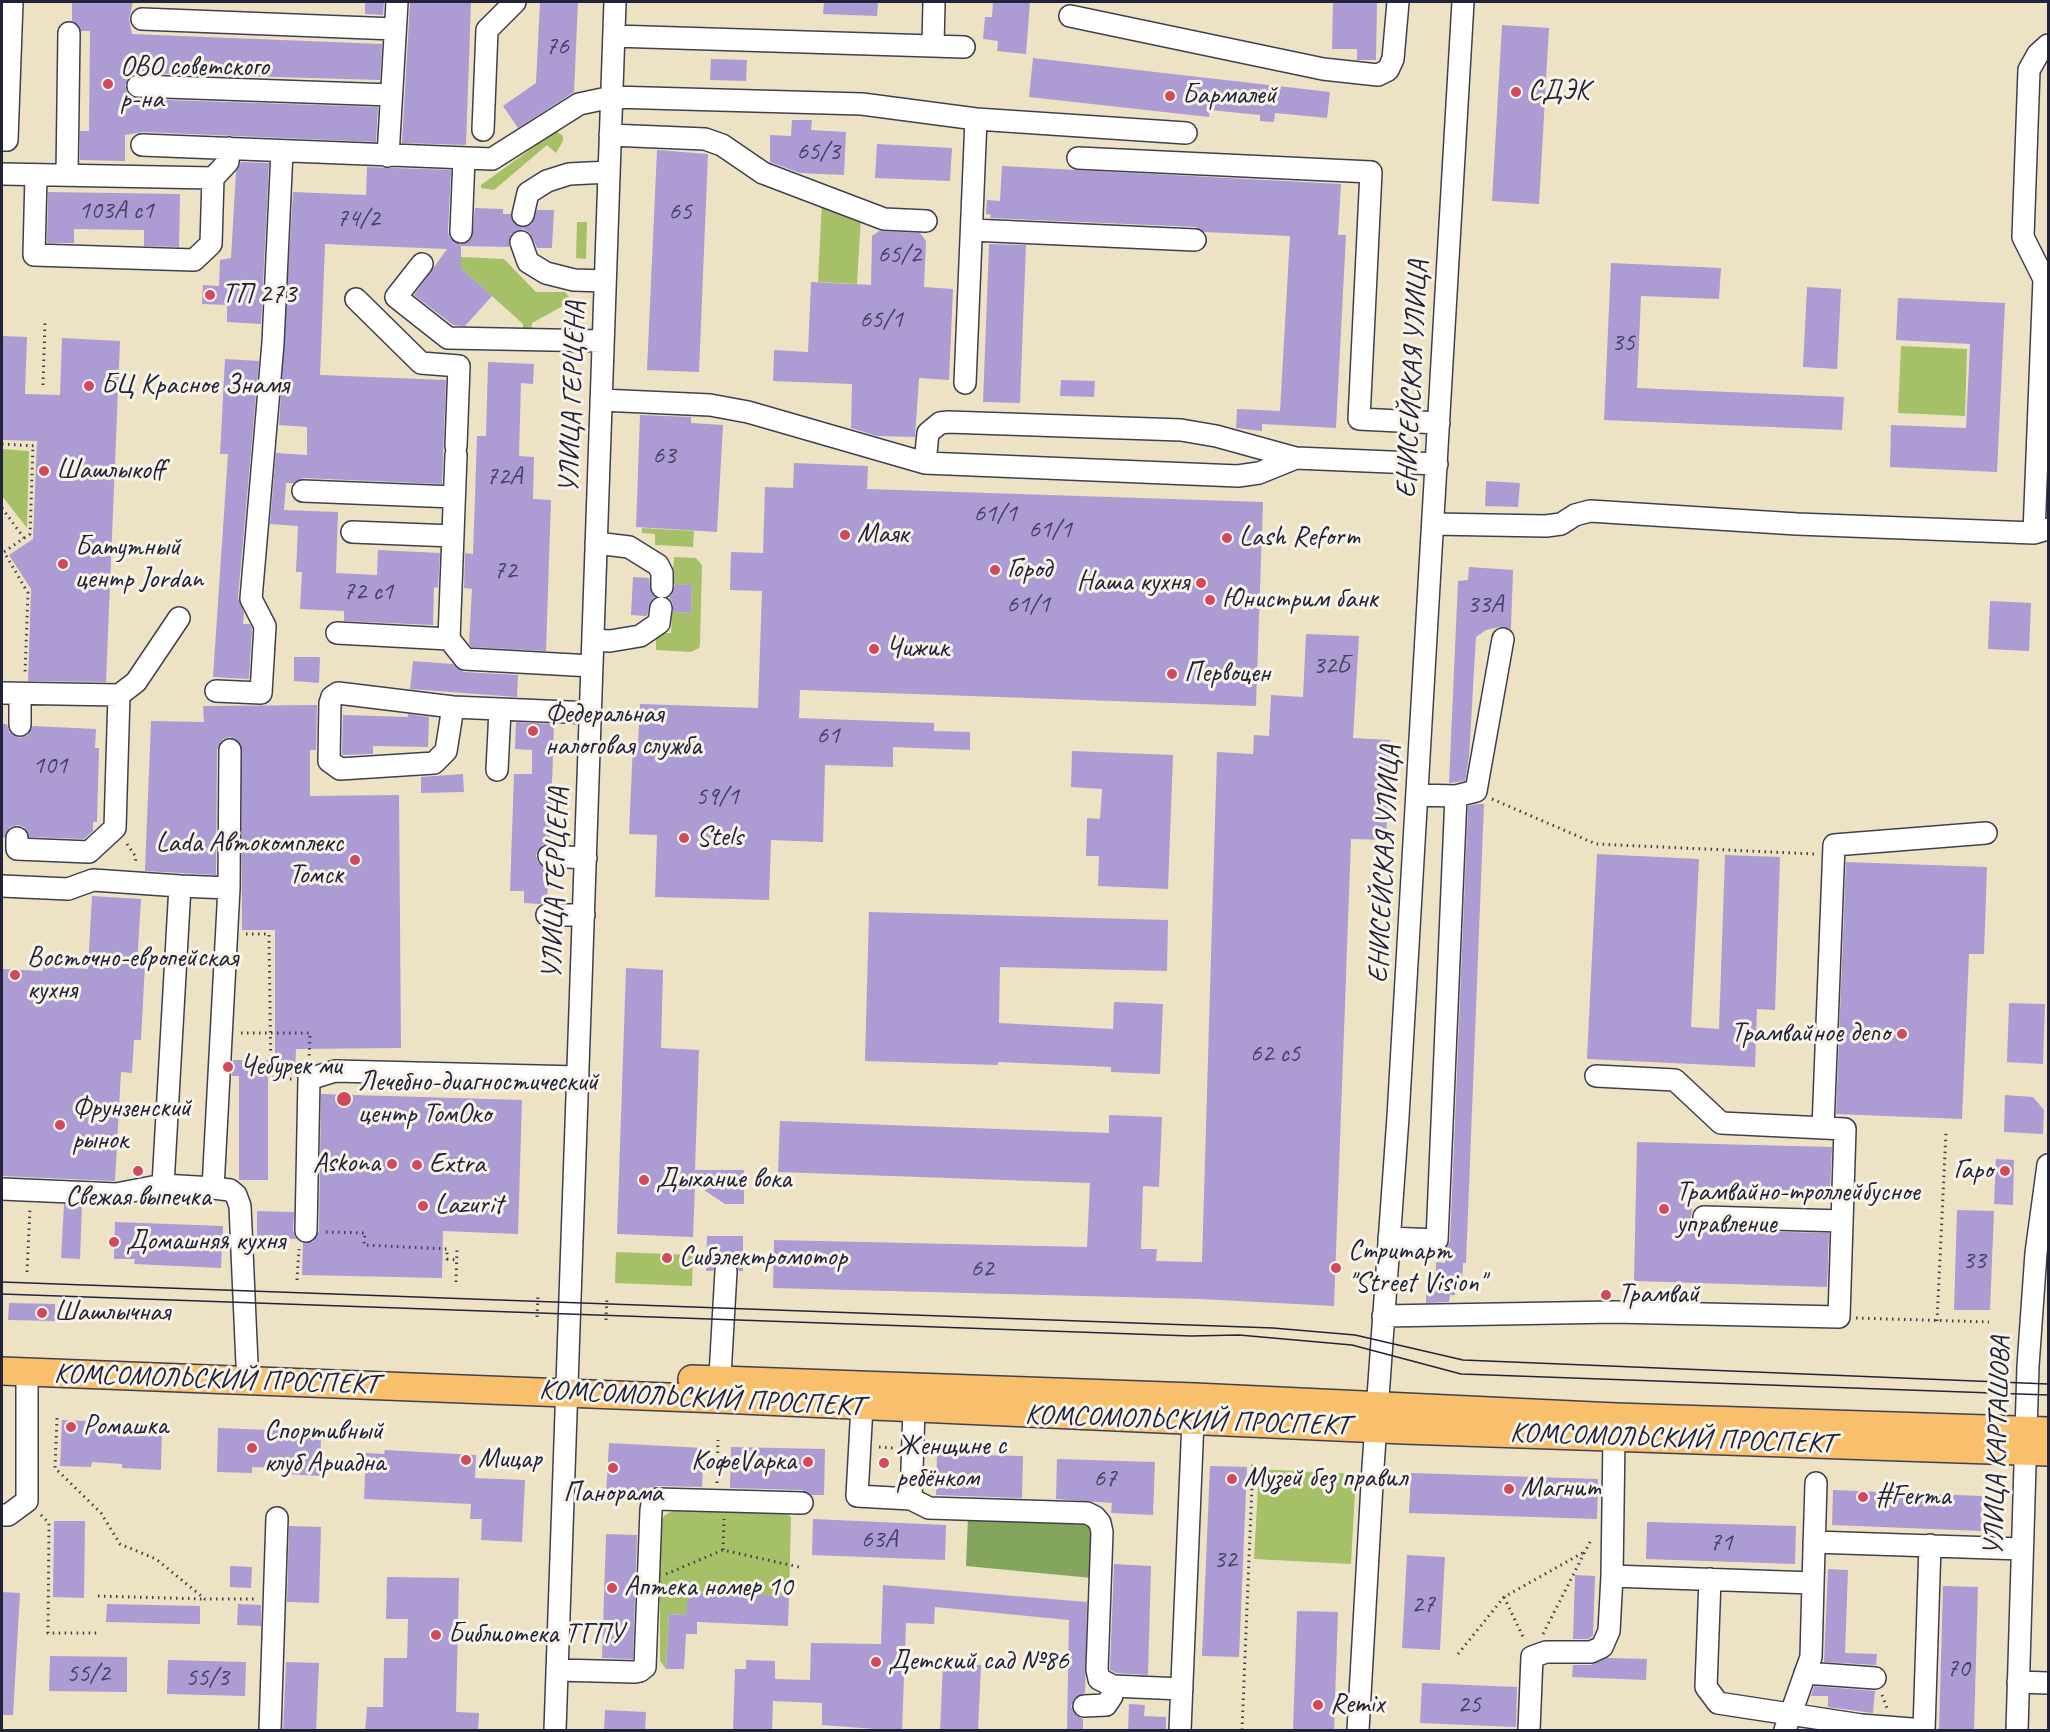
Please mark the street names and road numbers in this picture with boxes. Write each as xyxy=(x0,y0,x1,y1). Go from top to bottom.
street label: ЕНИСЕЙСКАЯ УЛИЦА xyxy=(1390,259,1436,499)
street label: УЛИЦА ГЕРЦЕНА xyxy=(553,301,593,493)
street label: ЕНИСЕЙСКАЯ УЛИЦА xyxy=(1362,744,1408,984)
street label: УЛИЦА ГЕРЦЕНА xyxy=(536,787,576,979)
street label: УЛИЦА КАРТАШОВА xyxy=(1977,1336,2019,1556)
street label: КОМСОМОЛЬСКИЙ ПРОСПЕКТ xyxy=(53,1358,379,1402)
street label: КОМСОМОЛЬСКИЙ ПРОСПЕКТ xyxy=(538,1374,864,1424)
street label: КОМСОМОЛЬСКИЙ ПРОСПЕКТ xyxy=(1024,1399,1350,1443)
street label: КОМСОМОЛЬСКИЙ ПРОСПЕКТ xyxy=(1509,1417,1835,1461)

